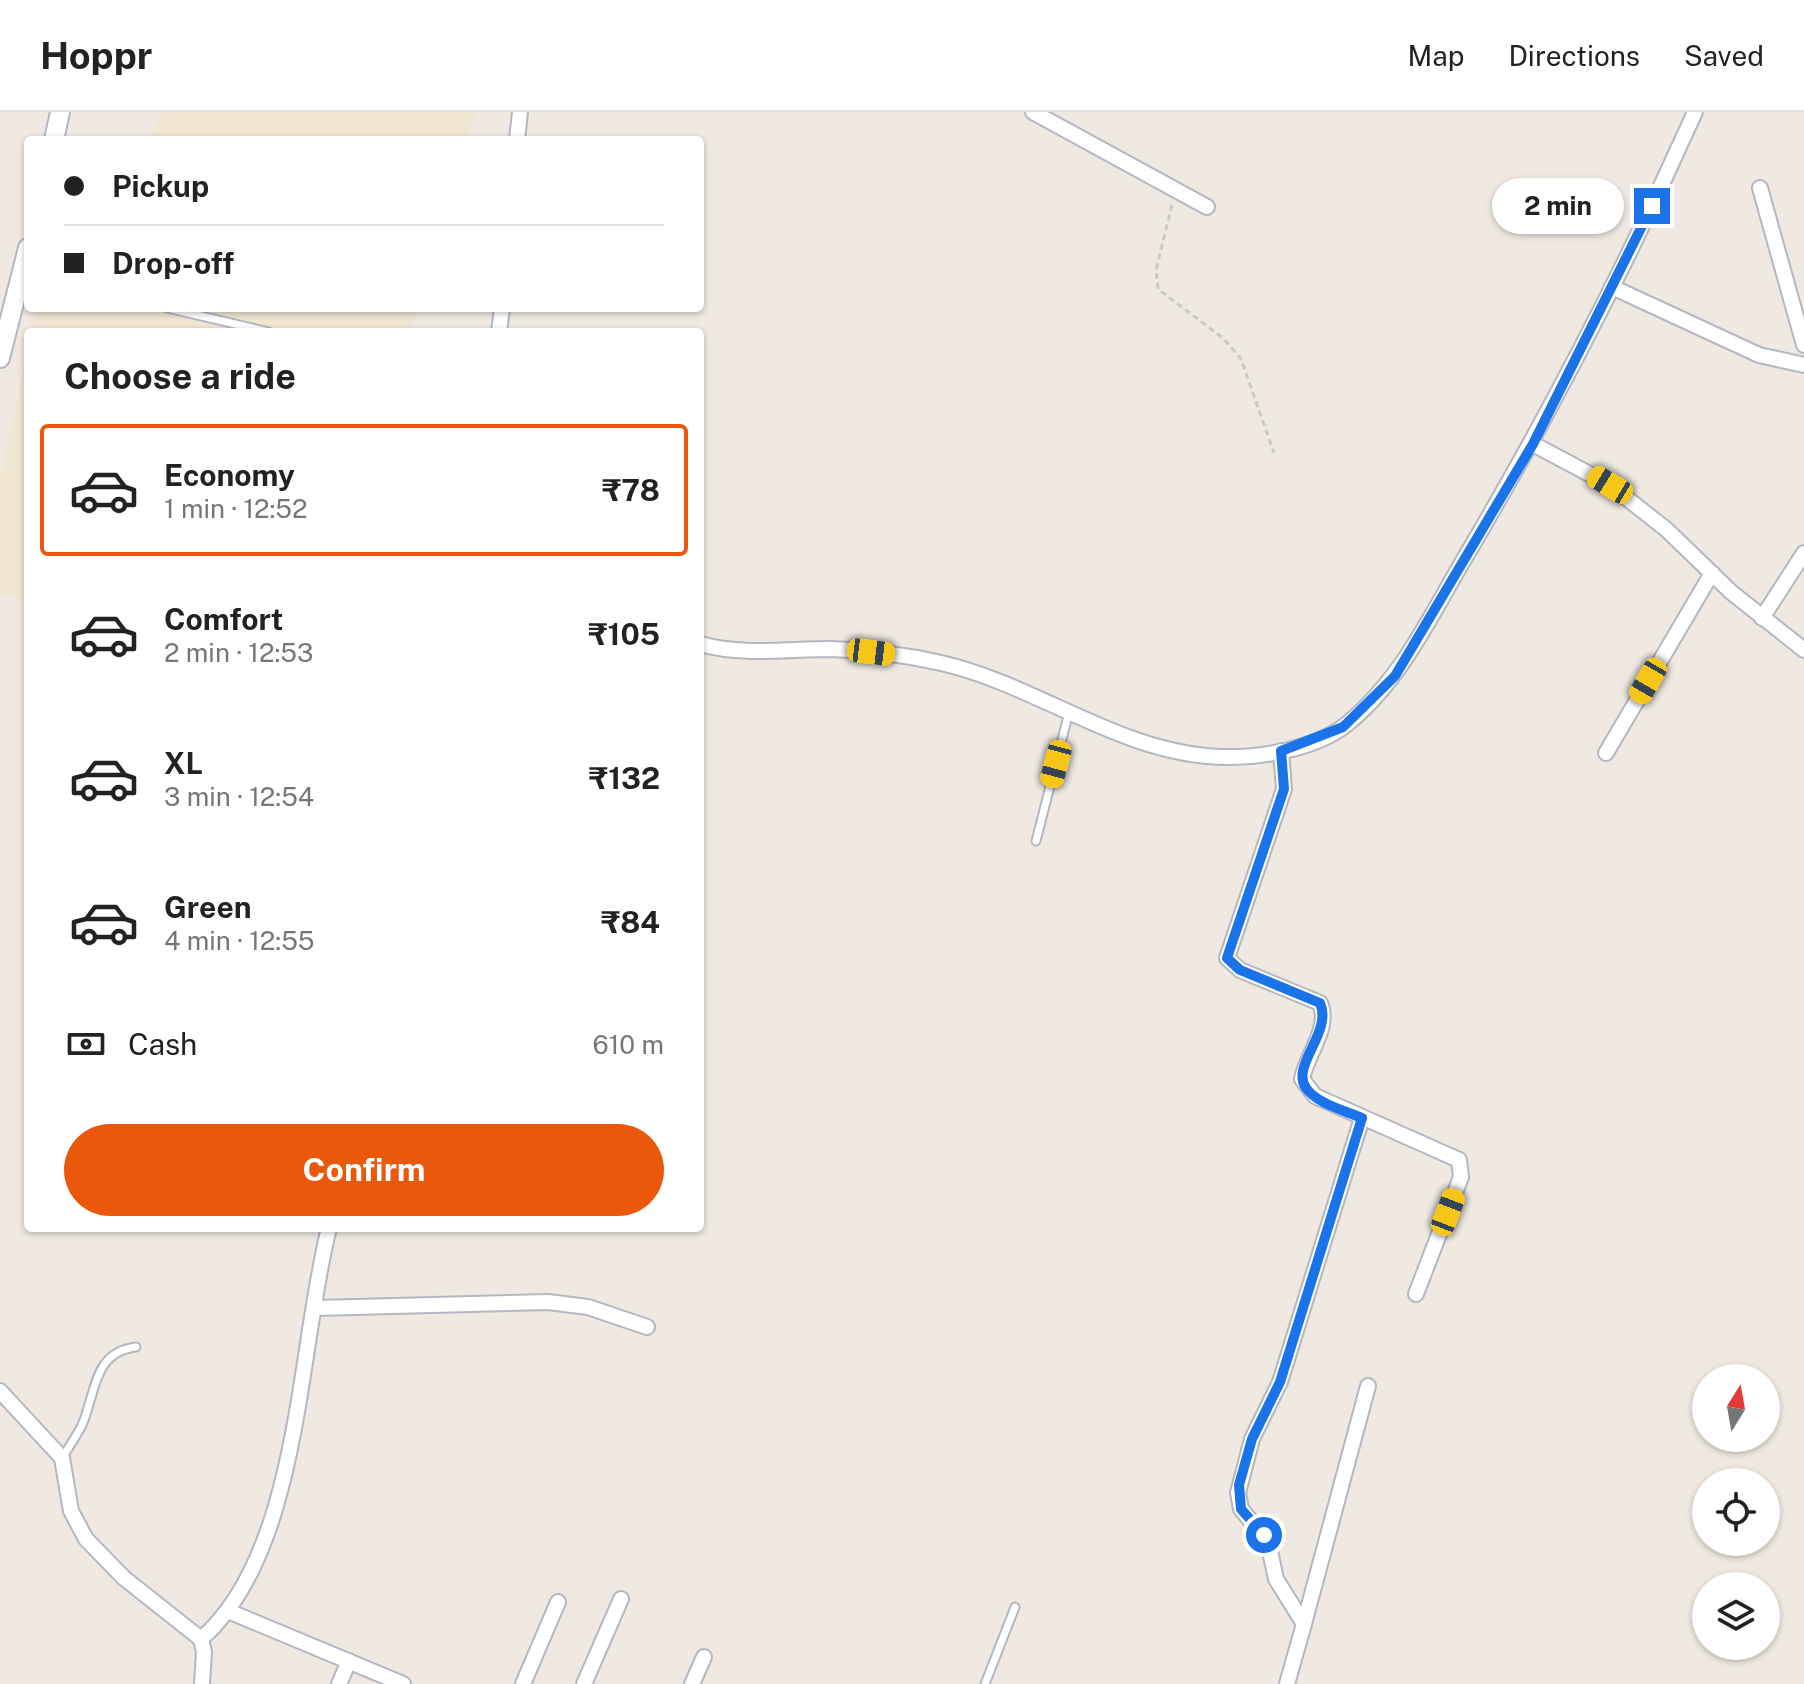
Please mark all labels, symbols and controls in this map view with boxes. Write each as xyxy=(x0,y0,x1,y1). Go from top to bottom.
text: Hoppr xyxy=(40,33,152,78)
text: Map xyxy=(1408,39,1464,72)
text: Directions xyxy=(1508,39,1640,72)
text: Saved xyxy=(1684,39,1764,72)
text: Pickup xyxy=(112,168,209,204)
callout: 2 min xyxy=(1492,178,1624,234)
route end xyxy=(1634,188,1670,224)
text: 2 min xyxy=(1524,190,1592,221)
text: Drop-off xyxy=(112,245,234,281)
text: Choose a ride xyxy=(64,355,296,397)
icon: car xyxy=(68,454,140,526)
text: Economy xyxy=(164,457,295,493)
car xyxy=(1583,462,1637,508)
text: ₹78 xyxy=(602,472,660,508)
text: 1 min · 12:52 xyxy=(164,493,308,524)
icon: car xyxy=(68,598,140,670)
text: Comfort xyxy=(164,601,283,637)
text: ₹105 xyxy=(588,616,660,652)
text: 2 min · 12:53 xyxy=(164,637,313,668)
car xyxy=(846,637,896,667)
car xyxy=(1626,654,1670,708)
car xyxy=(1038,738,1074,790)
icon: car xyxy=(68,742,140,814)
text: XL xyxy=(164,745,203,781)
text: ₹132 xyxy=(589,760,660,796)
text: 3 min · 12:54 xyxy=(164,781,314,812)
icon: car xyxy=(68,886,140,958)
text: Green xyxy=(164,889,251,925)
text: ₹84 xyxy=(601,904,660,940)
text: 4 min · 12:55 xyxy=(164,925,314,956)
icon: cash xyxy=(64,1022,108,1066)
text: Cash xyxy=(128,1026,197,1062)
text: 610 m xyxy=(593,1029,664,1060)
button: Confirm xyxy=(64,1124,664,1216)
car xyxy=(1428,1185,1468,1239)
north arrow xyxy=(1692,1364,1780,1452)
map controls xyxy=(1692,1364,1780,1660)
button: locate xyxy=(1692,1468,1780,1556)
route start xyxy=(1246,1517,1282,1553)
button: layers xyxy=(1692,1572,1780,1660)

